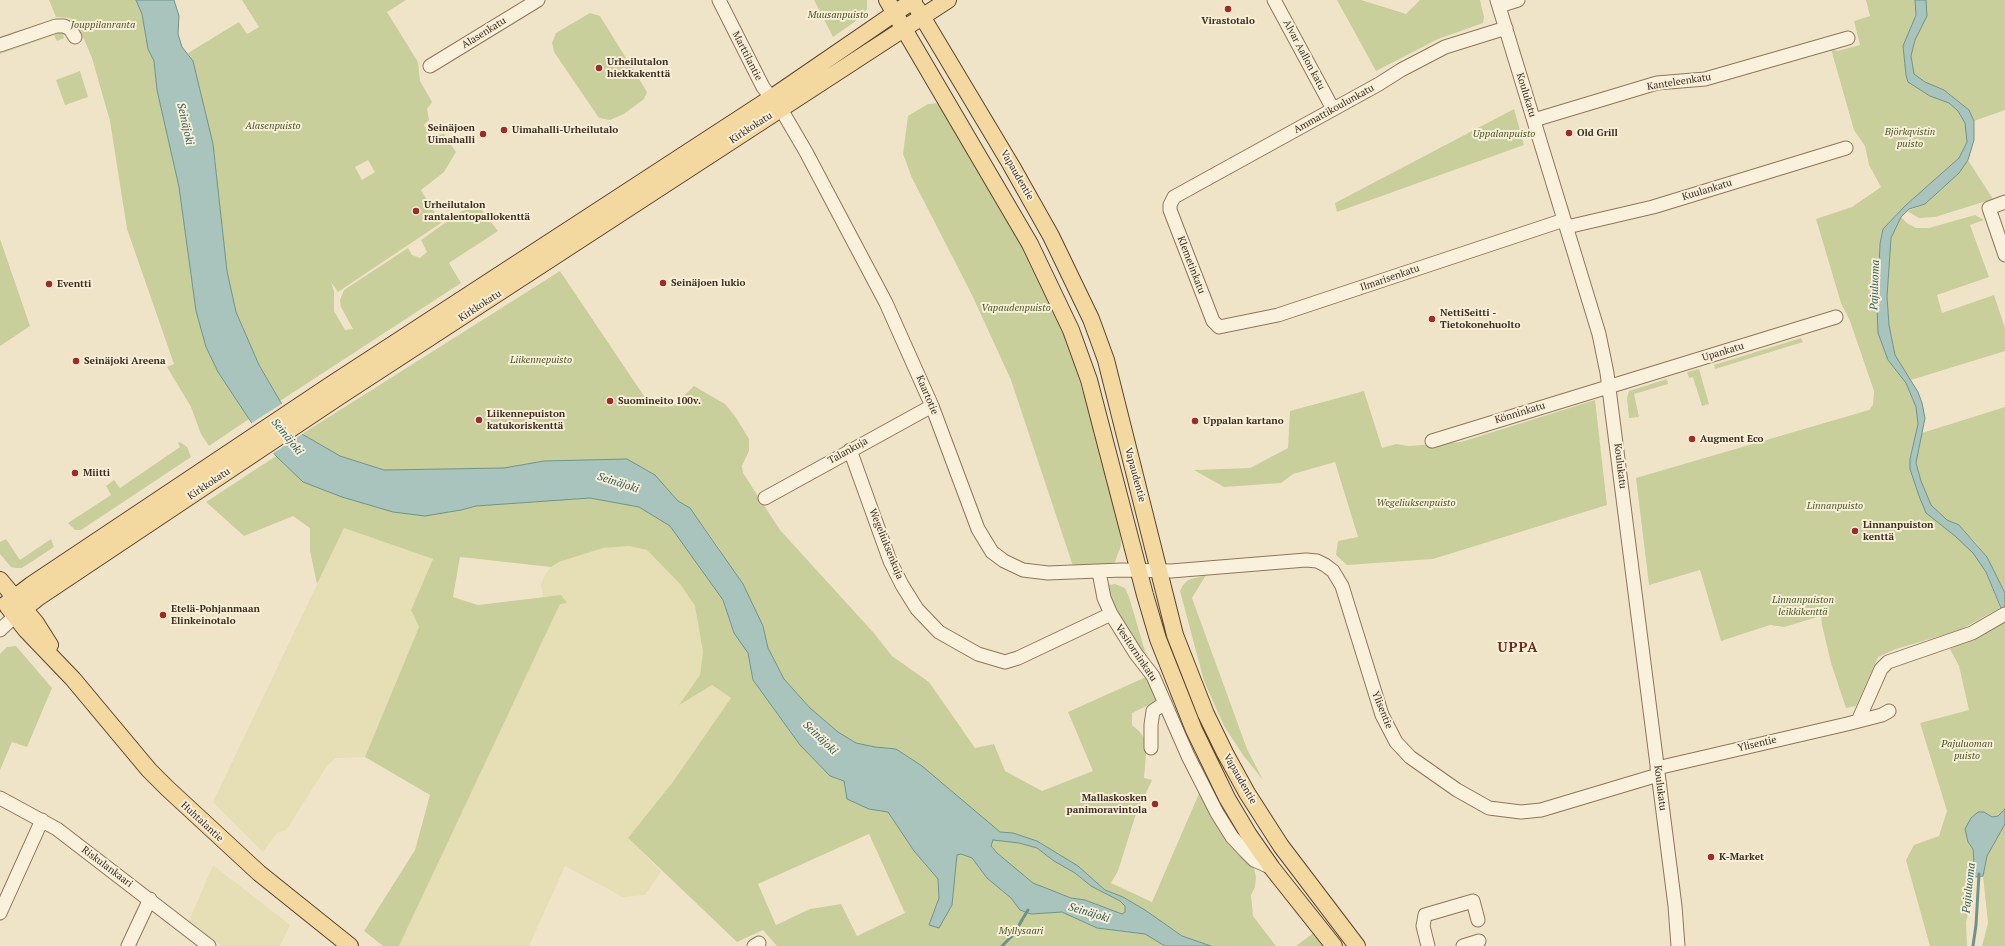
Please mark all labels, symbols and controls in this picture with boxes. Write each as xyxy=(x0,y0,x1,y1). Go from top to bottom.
marker: Virastotalo xyxy=(1223,4,1233,14)
park label: Muusanpuisto xyxy=(808,9,868,21)
street label: Alasenkatu xyxy=(460,15,508,51)
place label: Virastotalo xyxy=(1201,15,1255,27)
street label: Alvar Aallon katu xyxy=(1280,18,1328,92)
park label: Jouppilanranta xyxy=(71,19,135,31)
street label: Marttilantie xyxy=(729,29,765,83)
place label: Urheilutalon hiekkakenttä xyxy=(607,56,670,80)
marker: Urheilutalon hiekkakenttä xyxy=(594,63,604,73)
street label: Koulukatu xyxy=(1514,71,1538,119)
street label: Kanteleenkatu xyxy=(1646,71,1712,93)
street label: Ammattikoulunkatu xyxy=(1292,82,1376,136)
water label: Seinäjoki xyxy=(174,102,196,146)
street label: Kirkkokatu xyxy=(727,110,775,146)
park label: Alasenpuisto xyxy=(245,120,301,132)
place label: Seinäjoen Uimahalli xyxy=(428,122,475,146)
place label: Uimahalli-Urheilutalo xyxy=(512,124,618,136)
marker: Uimahalli-Urheilutalo xyxy=(499,125,509,135)
park label: Björkqvistin puisto xyxy=(1885,126,1935,150)
place label: Old Grill xyxy=(1577,127,1618,139)
park label: Uppalanpuisto xyxy=(1473,128,1535,140)
marker: Old Grill xyxy=(1564,128,1574,138)
marker: Seinäjoen Uimahalli xyxy=(478,129,488,139)
street label: Vapaudentie xyxy=(998,148,1036,202)
street label: Kuulankatu xyxy=(1681,177,1733,203)
place label: Urheilutalon rantalentopallokenttä xyxy=(424,199,530,222)
marker: Urheilutalon rantalentopallokenttä xyxy=(411,206,421,216)
street label: Klemetinkatu xyxy=(1175,235,1207,295)
water label: Pajuluoma xyxy=(1868,260,1882,310)
street label: Ilmarisenkatu xyxy=(1359,262,1421,294)
place label: Seinäjoen lukio xyxy=(671,277,746,289)
place label: Eventti xyxy=(57,278,91,290)
marker: Seinäjoen lukio xyxy=(658,278,668,288)
marker: Eventti xyxy=(44,279,54,289)
street label: Kirkkokatu xyxy=(456,288,504,324)
park label: Vapaudenpuisto xyxy=(981,302,1051,314)
place label: NettiSeitti - Tietokonehuolto xyxy=(1440,307,1521,330)
marker: NettiSeitti - Tietokonehuolto xyxy=(1427,314,1437,324)
street label: Upankatu xyxy=(1701,340,1745,364)
park label: Liikennepuisto xyxy=(510,354,572,366)
place label: Seinäjoki Areena xyxy=(84,355,166,367)
marker: Seinäjoki Areena xyxy=(71,356,81,366)
street label: Kaartotie xyxy=(913,374,941,416)
place label: Suomineito 100v. xyxy=(618,395,701,407)
marker: Suomineito 100v. xyxy=(605,396,615,406)
street label: Könninkatu xyxy=(1493,400,1547,426)
place label: Liikennepuiston katukoriskenttä xyxy=(487,408,565,432)
marker: Liikennepuiston katukoriskenttä xyxy=(474,415,484,425)
place label: Uppalan kartano xyxy=(1203,415,1284,427)
water label: Seinäjoki xyxy=(268,416,306,458)
marker: Uppalan kartano xyxy=(1190,416,1200,426)
place label: Augment Eco xyxy=(1700,433,1764,445)
marker: Augment Eco xyxy=(1687,434,1697,444)
street label: Talankuja xyxy=(826,435,870,467)
street label: Koulukatu xyxy=(1611,443,1629,489)
street label: Vapaudentie xyxy=(1122,446,1148,504)
street label: Kirkkokatu xyxy=(185,465,233,503)
place label: Miitti xyxy=(83,467,110,479)
marker: Miitti xyxy=(70,468,80,478)
water label: Seinäjoki xyxy=(596,470,640,496)
park label: Wegeliuksenpuisto xyxy=(1376,497,1456,509)
park label: Linnanpuisto xyxy=(1807,500,1863,512)
street label: Wegeliuksenkuja xyxy=(866,507,906,581)
place label: Linnanpuiston kenttä xyxy=(1863,519,1934,542)
marker: Linnanpuiston kenttä xyxy=(1850,526,1860,536)
park label: Linnanpuiston leikkikenttä xyxy=(1772,594,1834,618)
place label: Etelä-Pohjanmaan Elinkeinotalo xyxy=(171,603,260,626)
marker: Etelä-Pohjanmaan Elinkeinotalo xyxy=(158,610,168,620)
street label: Vesitorninkatu xyxy=(1113,622,1159,684)
district label: UPPA xyxy=(1498,640,1538,656)
street label: Ylisentie xyxy=(1369,689,1395,731)
water label: Seinäjoki xyxy=(800,718,840,758)
street label: Ylisentie xyxy=(1736,734,1778,754)
park label: Pajuluoman puisto xyxy=(1941,738,1993,762)
street label: Vapaudentie xyxy=(1221,752,1259,806)
street label: Koulukatu xyxy=(1651,765,1669,811)
place label: Mallaskosken panimoravintola xyxy=(1067,792,1147,816)
street label: Huhtalantie xyxy=(178,799,226,845)
marker: Mallaskosken panimoravintola xyxy=(1150,799,1160,809)
street label: Riskulankaari xyxy=(79,844,135,890)
place label: K-Market xyxy=(1719,851,1764,863)
marker: K-Market xyxy=(1706,852,1716,862)
water label: Pajuluoma xyxy=(1960,862,1978,914)
water label: Seinäjoki xyxy=(1067,900,1111,926)
park label: Myllysaari xyxy=(999,925,1043,937)

